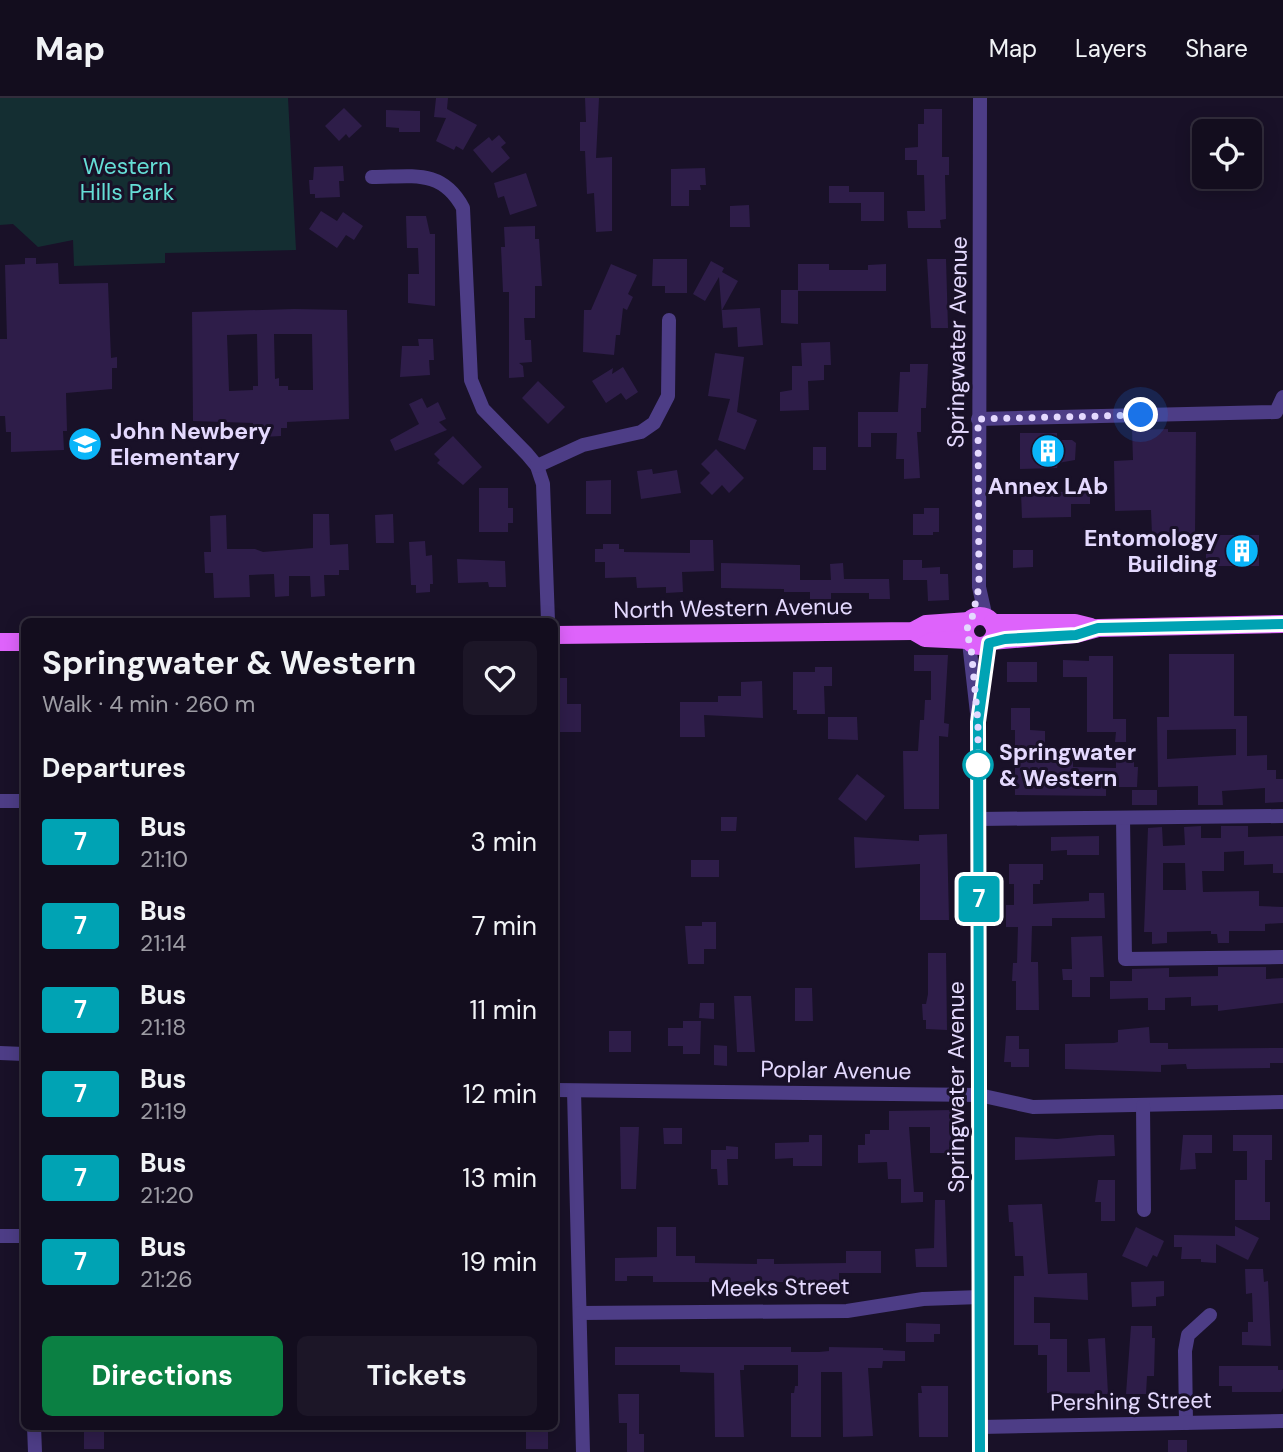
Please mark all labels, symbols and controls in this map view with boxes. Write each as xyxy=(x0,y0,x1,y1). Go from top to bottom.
text: Map xyxy=(35,27,105,70)
text: Map xyxy=(989,33,1037,64)
text: Layers xyxy=(1075,33,1147,64)
text: Share xyxy=(1185,33,1248,64)
map controls xyxy=(1192,119,1262,189)
button: locate xyxy=(1192,119,1262,189)
park label: Western Hills Park xyxy=(80,151,175,207)
street label: Springwater Avenue xyxy=(940,236,974,448)
your location xyxy=(1123,397,1158,432)
place label: John Newbery Elementary xyxy=(110,416,272,472)
school or university icon: John Newbery Elementary xyxy=(66,425,104,463)
building icon: Annex LAb xyxy=(1029,432,1067,470)
place label: Annex LAb xyxy=(988,471,1108,501)
place label: Entomology Building xyxy=(1084,523,1218,579)
building icon: Entomology Building xyxy=(1223,532,1261,570)
street label: North Western Avenue xyxy=(613,591,853,625)
text: Springwater & Western xyxy=(42,641,416,684)
button: heart xyxy=(463,641,537,715)
text: Walk · 4 min · 260 m xyxy=(42,689,255,719)
place label: Springwater & Western xyxy=(999,737,1136,793)
marker: Springwater & Western xyxy=(963,750,993,780)
text: Departures xyxy=(42,751,186,785)
text: Bus xyxy=(140,810,186,844)
text: 3 min xyxy=(470,825,537,859)
text: 7 xyxy=(74,826,87,857)
text: 21:10 xyxy=(140,844,188,874)
line badge: 7 xyxy=(956,876,1002,922)
text: 7 xyxy=(973,883,985,914)
text: Bus xyxy=(140,894,186,928)
text: 7 min xyxy=(472,909,537,943)
text: 7 xyxy=(74,910,87,941)
text: 21:14 xyxy=(140,928,186,958)
text: Bus xyxy=(140,978,186,1012)
street label: Springwater Avenue xyxy=(941,981,971,1193)
text: 11 min xyxy=(470,993,537,1027)
text: 7 xyxy=(74,994,87,1025)
text: 21:18 xyxy=(140,1012,186,1042)
street label: Poplar Avenue xyxy=(760,1054,912,1086)
text: Bus xyxy=(140,1062,186,1096)
text: 12 min xyxy=(463,1077,537,1111)
text: 7 xyxy=(74,1078,87,1109)
text: 21:19 xyxy=(140,1096,187,1126)
text: Bus xyxy=(140,1146,186,1180)
text: 13 min xyxy=(462,1161,537,1195)
text: 7 xyxy=(74,1162,87,1193)
text: 21:20 xyxy=(140,1180,194,1210)
text: Bus xyxy=(140,1230,186,1264)
text: 19 min xyxy=(461,1245,537,1279)
text: 7 xyxy=(74,1246,87,1277)
text: 21:26 xyxy=(140,1264,193,1294)
street label: Meeks Street xyxy=(710,1271,850,1303)
button: Directions xyxy=(42,1336,283,1416)
button: Tickets xyxy=(297,1336,537,1416)
street label: Pershing Street xyxy=(1050,1385,1212,1417)

